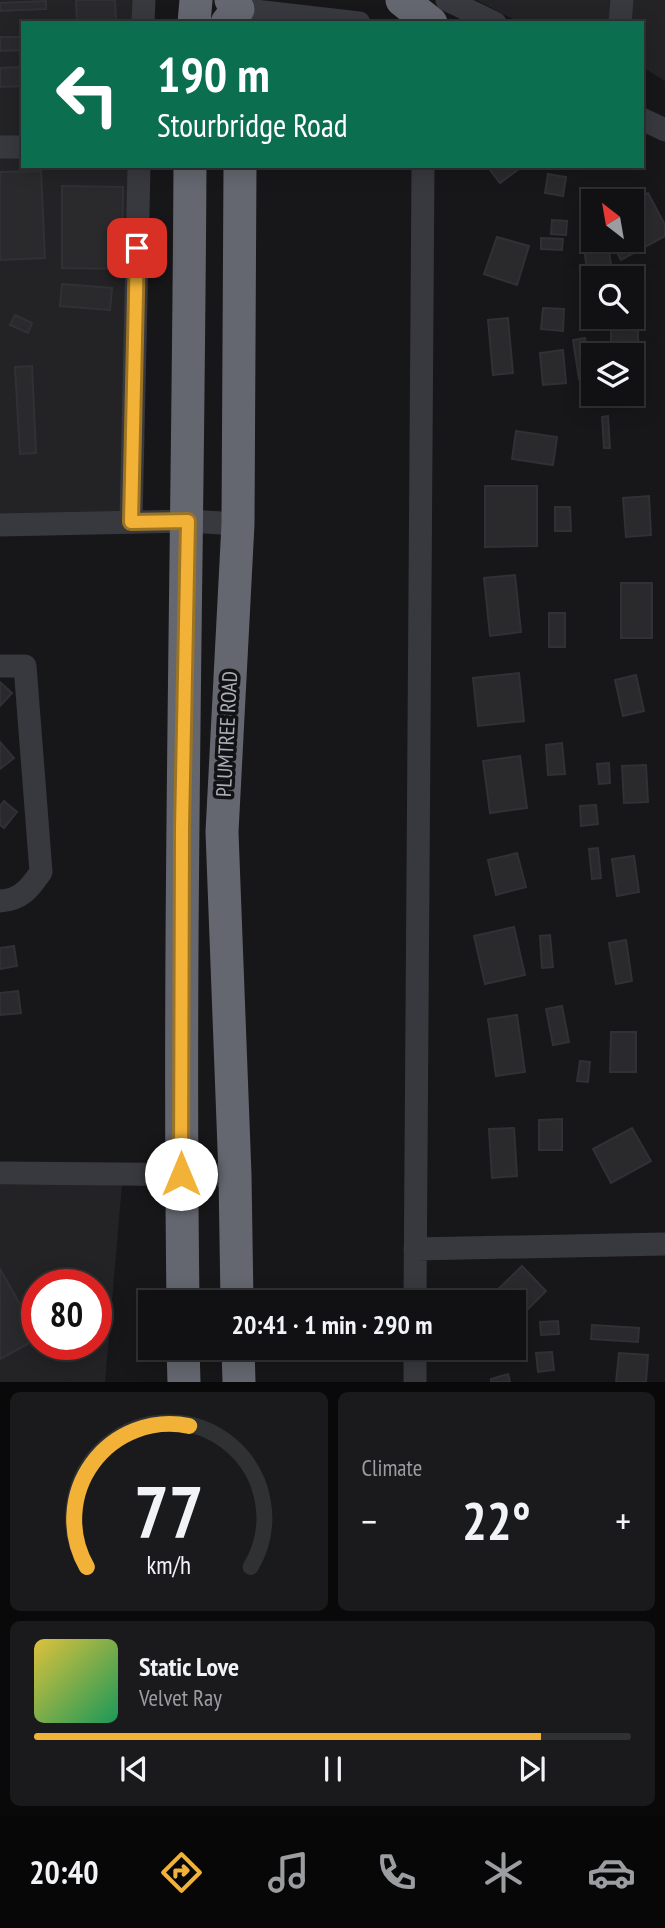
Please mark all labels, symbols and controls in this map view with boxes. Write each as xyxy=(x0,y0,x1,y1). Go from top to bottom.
text: 190 m xyxy=(157,42,270,106)
icon: left xyxy=(42,49,133,140)
text: Stourbridge Road xyxy=(157,104,348,146)
north arrow xyxy=(581,189,644,252)
map controls xyxy=(581,189,644,406)
pin xyxy=(107,218,167,278)
icon: arrive xyxy=(118,229,156,267)
button: search xyxy=(581,266,644,329)
button: layers xyxy=(581,343,644,406)
street label: PLUMTREE ROAD xyxy=(210,670,243,798)
position arrow xyxy=(144,1137,218,1211)
speed limit sign: 80 xyxy=(21,1269,112,1360)
text: 20:41 · 1 min · 290 m xyxy=(232,1308,432,1341)
text: Climate xyxy=(362,1453,422,1482)
text: 77 xyxy=(134,1464,204,1558)
text: 22° xyxy=(462,1487,531,1554)
text: − xyxy=(362,1496,377,1545)
text: + xyxy=(615,1496,631,1545)
text: km/h xyxy=(147,1549,191,1581)
text: Static Love xyxy=(139,1650,239,1683)
text: Velvet Ray xyxy=(139,1683,222,1712)
icon: previous xyxy=(115,1750,153,1788)
icon: pause xyxy=(314,1750,352,1788)
icon: next xyxy=(513,1750,551,1788)
icon: directions xyxy=(157,1848,206,1897)
icon: music xyxy=(264,1848,313,1897)
icon: phone xyxy=(372,1848,421,1897)
icon: climate xyxy=(479,1848,528,1897)
icon: car xyxy=(587,1848,636,1897)
text: 20:40 xyxy=(29,1851,98,1893)

